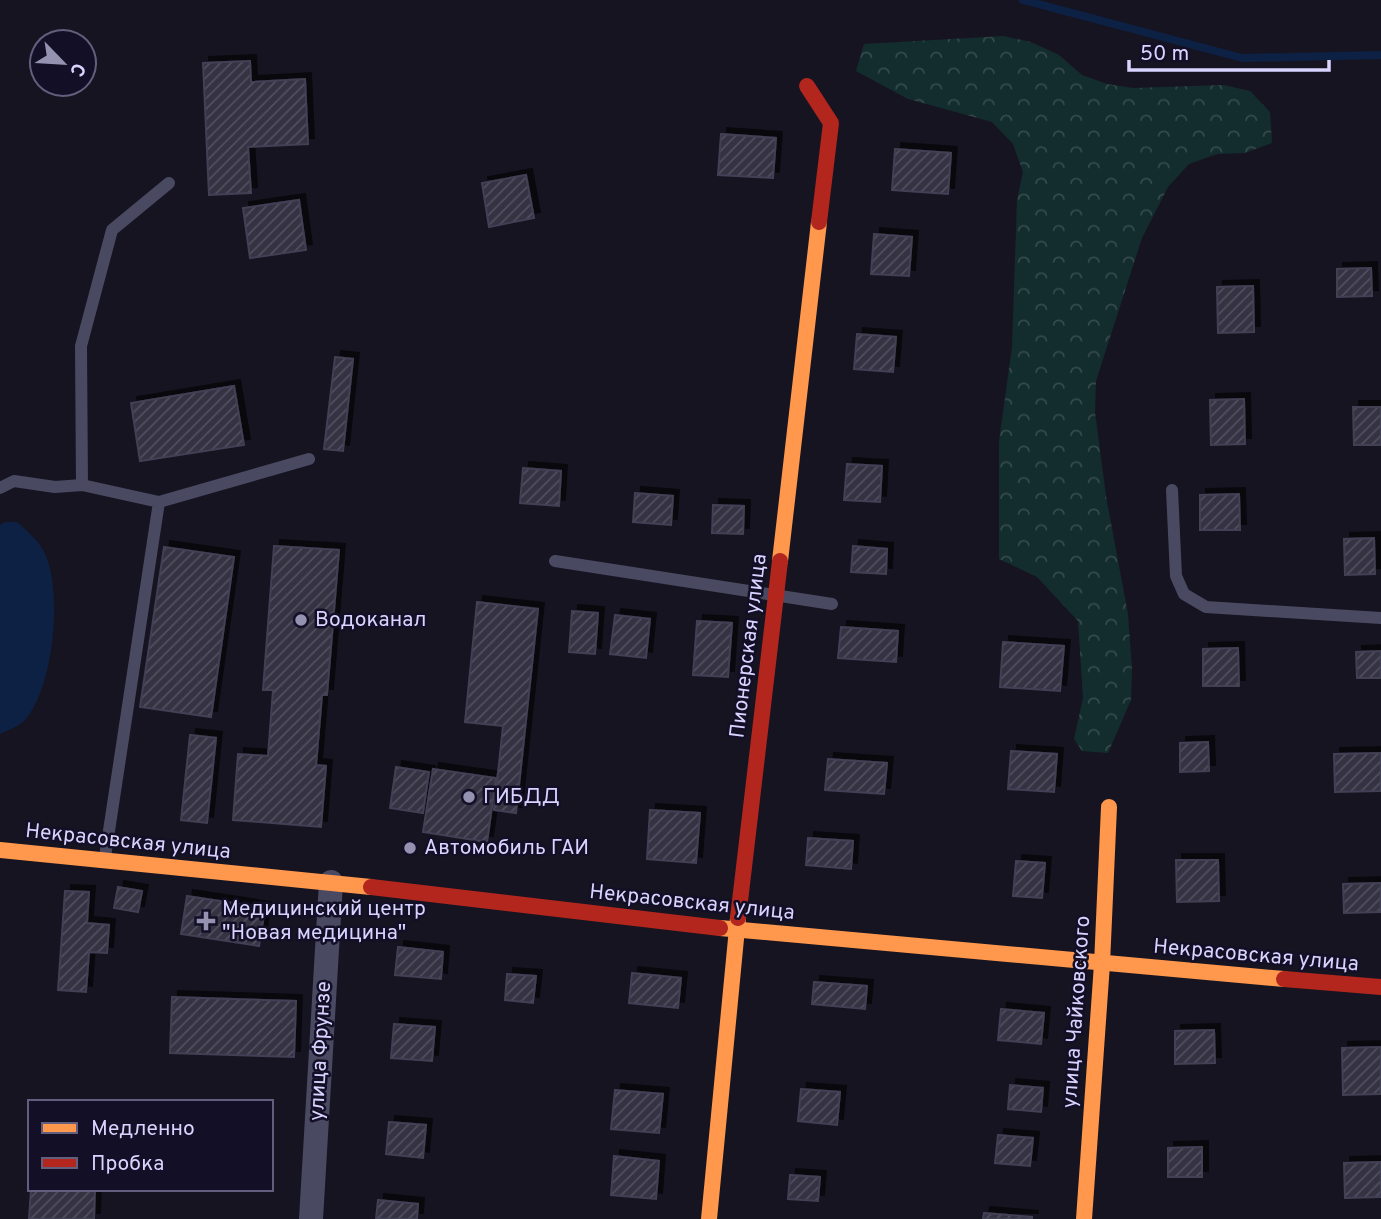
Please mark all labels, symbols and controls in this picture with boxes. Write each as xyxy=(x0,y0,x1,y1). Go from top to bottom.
north arrow xyxy=(28,28,98,98)
scale bar xyxy=(1129,28,1328,72)
text: 50 m xyxy=(1140,41,1189,68)
text: С xyxy=(63,59,90,80)
street label: Пионерская улица xyxy=(724,552,774,740)
place label: Водоканал xyxy=(315,607,426,634)
marker: Водоканал xyxy=(293,612,309,628)
place label: ГИБДД xyxy=(483,784,560,811)
marker: ГИБДД xyxy=(461,789,477,805)
street label: Некрасовская улица xyxy=(24,818,232,866)
place label: Автомобиль ГАИ xyxy=(424,835,589,862)
marker: Автомобиль ГАИ xyxy=(402,840,418,856)
street label: Некрасовская улица xyxy=(588,879,796,927)
place label: Медицинский центр "Новая медицина" xyxy=(222,896,426,947)
marker: Медицинский центр "Новая медицина" xyxy=(196,911,216,931)
street label: улица Чайковского xyxy=(1057,915,1097,1109)
street label: Некрасовская улица xyxy=(1152,934,1360,978)
street label: улица Фрунзе xyxy=(304,980,338,1122)
legend xyxy=(28,1100,273,1191)
text: Медленно xyxy=(91,1116,195,1143)
text: Пробка xyxy=(91,1151,164,1178)

